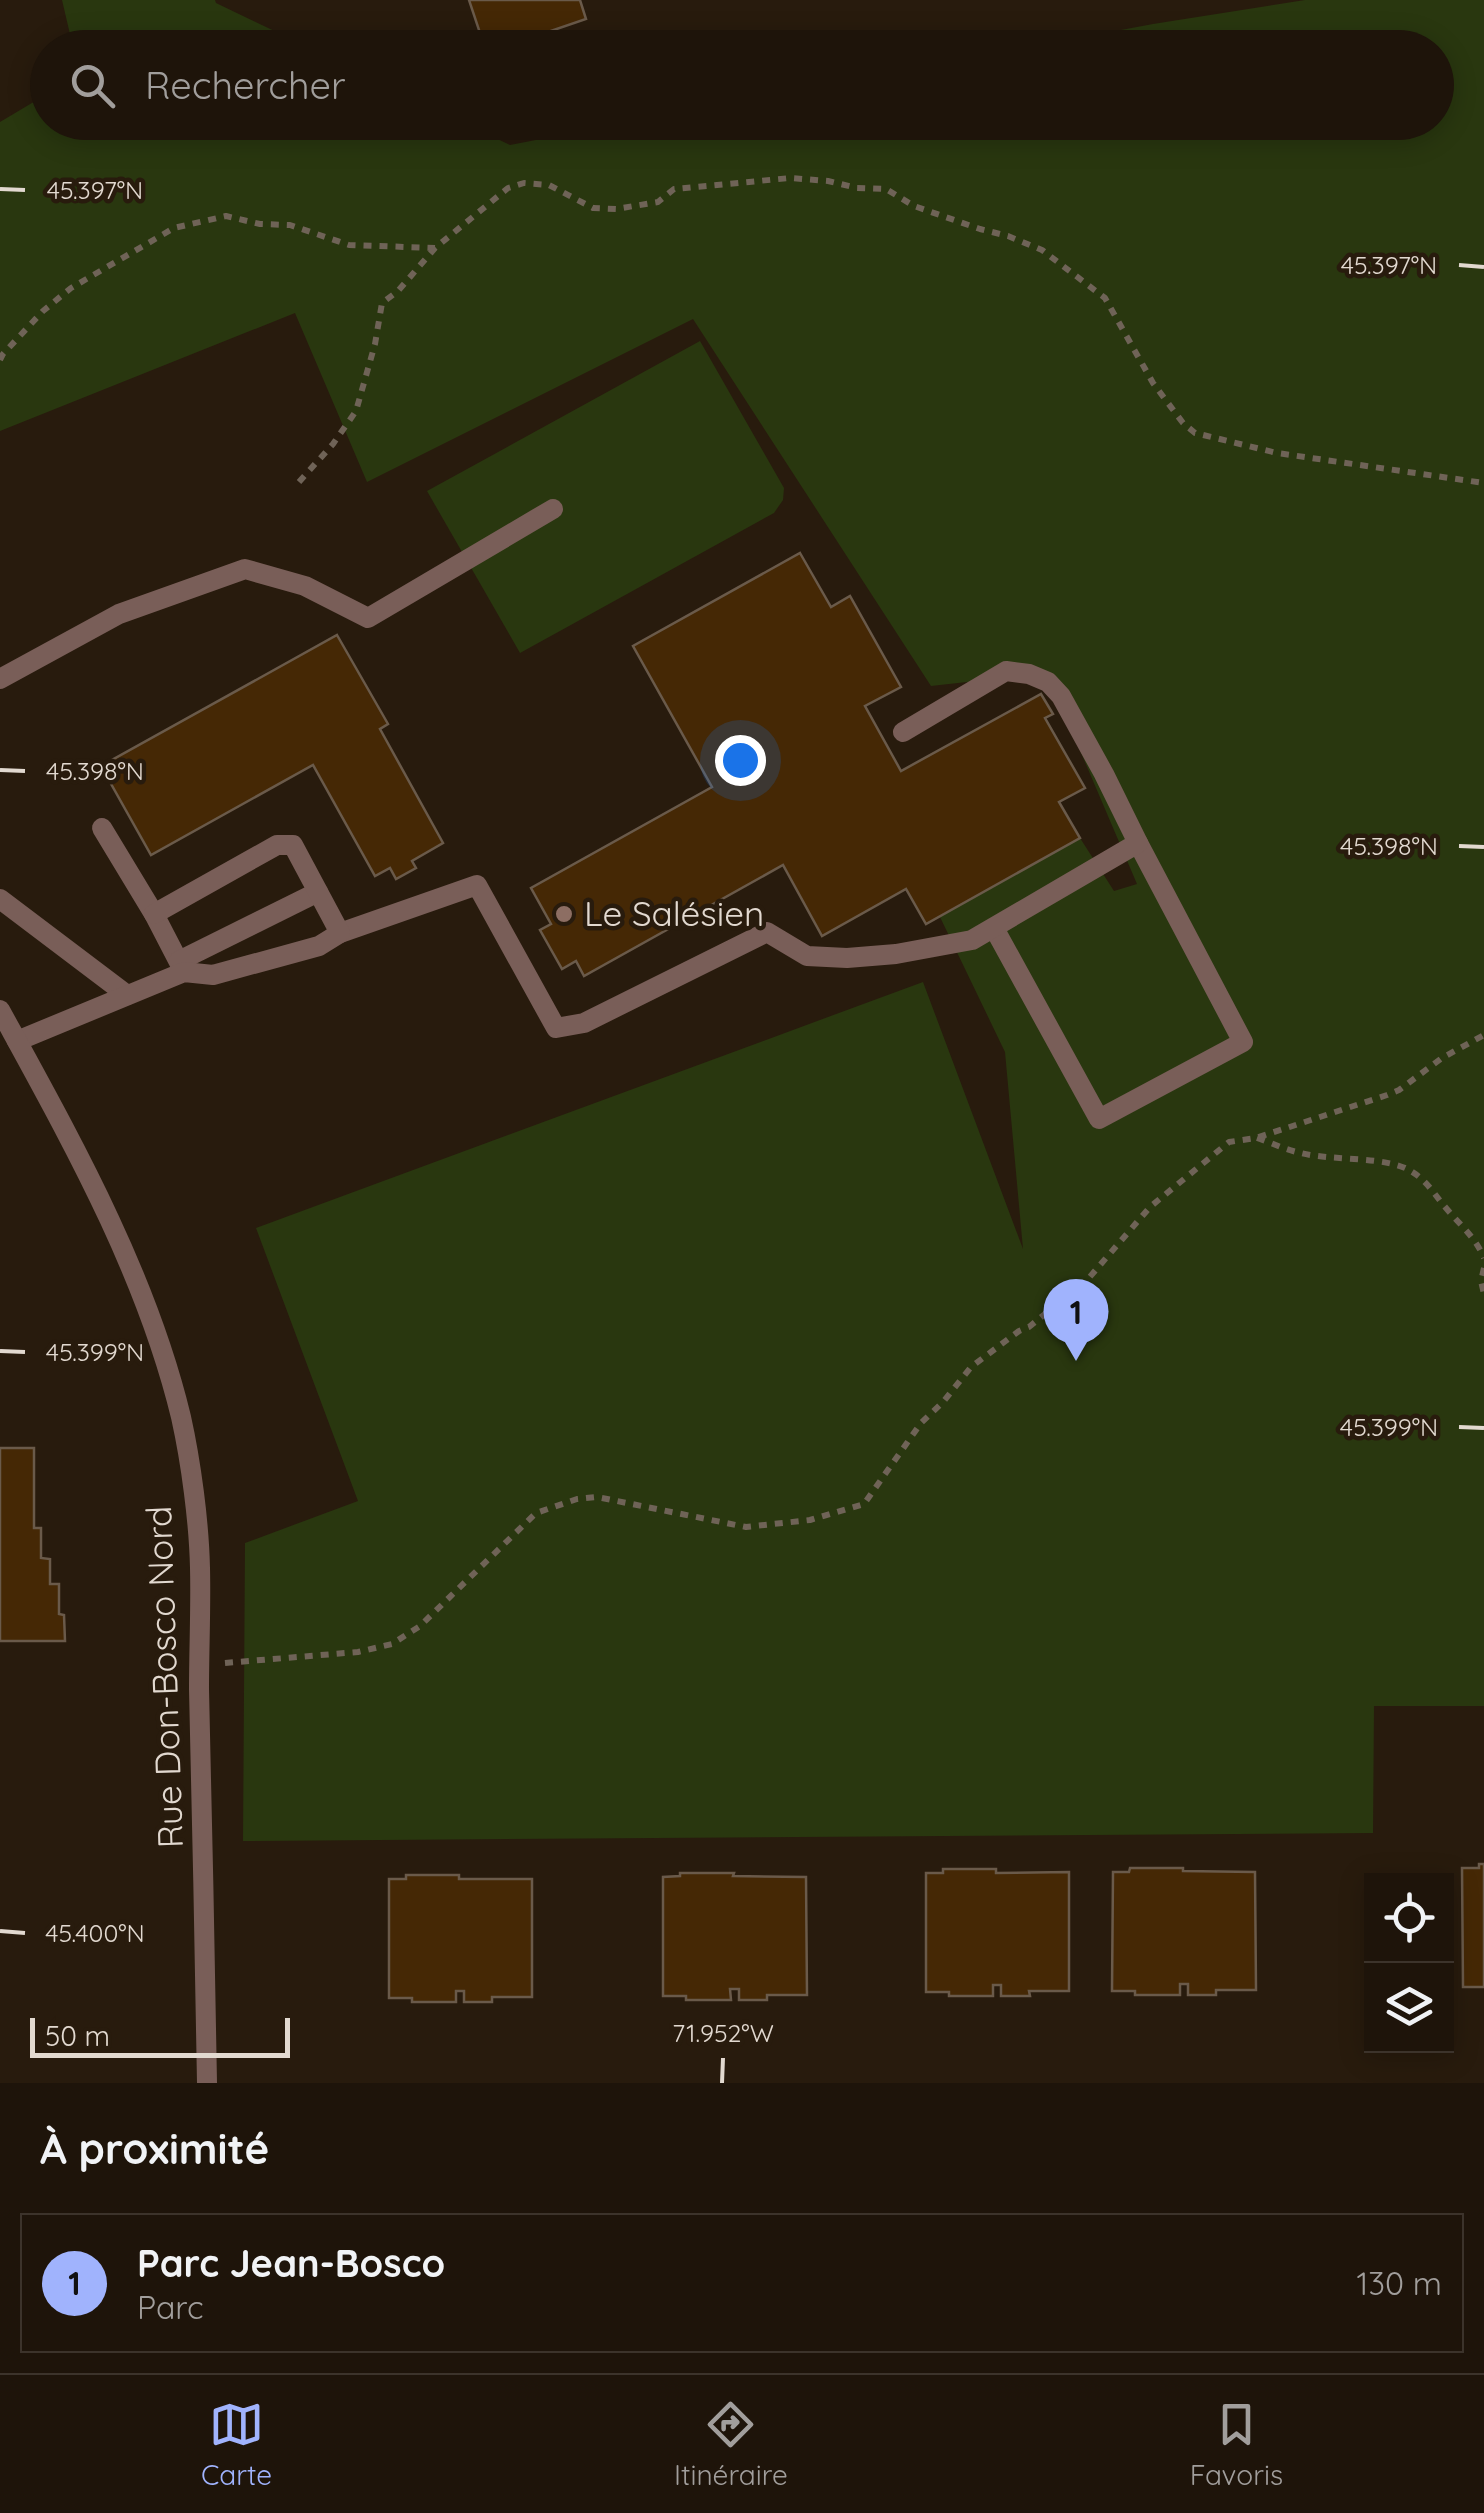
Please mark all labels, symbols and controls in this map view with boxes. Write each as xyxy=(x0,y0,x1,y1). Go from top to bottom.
search box xyxy=(30,30,1454,140)
icon: search xyxy=(65,58,120,113)
text: Rechercher xyxy=(145,61,346,109)
text: 45.397°N xyxy=(47,174,143,205)
text: 45.397°N xyxy=(1341,249,1437,280)
your location xyxy=(715,735,766,786)
text: 45.398°N xyxy=(46,755,144,786)
text: 45.398°N xyxy=(1340,830,1438,861)
place label: Le Salésien xyxy=(584,891,764,935)
marker: Le Salésien xyxy=(553,903,575,925)
pin: 1 xyxy=(1044,1278,1108,1361)
text: 45.399°N xyxy=(46,1336,144,1367)
text: 45.399°N xyxy=(1340,1411,1438,1442)
street label: Rue Don-Bosco Nord xyxy=(136,1505,192,1849)
map controls xyxy=(1364,1873,1454,2053)
button: locate xyxy=(1364,1873,1454,1963)
text: 45.400°N xyxy=(45,1917,145,1948)
button: layers xyxy=(1364,1963,1454,2053)
scale bar xyxy=(30,2013,290,2058)
text: 71.952°W xyxy=(672,2017,774,2048)
text: 50 m xyxy=(45,2018,110,2053)
text: À proximité xyxy=(40,2122,269,2175)
text: Parc Jean-Bosco xyxy=(137,2239,445,2287)
text: 1 xyxy=(68,2263,81,2303)
text: 130 m xyxy=(1356,2263,1442,2303)
text: Parc xyxy=(137,2287,204,2327)
tab: Carte xyxy=(201,2397,272,2492)
tab: Itinéraire xyxy=(674,2397,788,2492)
tab: Favoris xyxy=(1190,2397,1283,2492)

